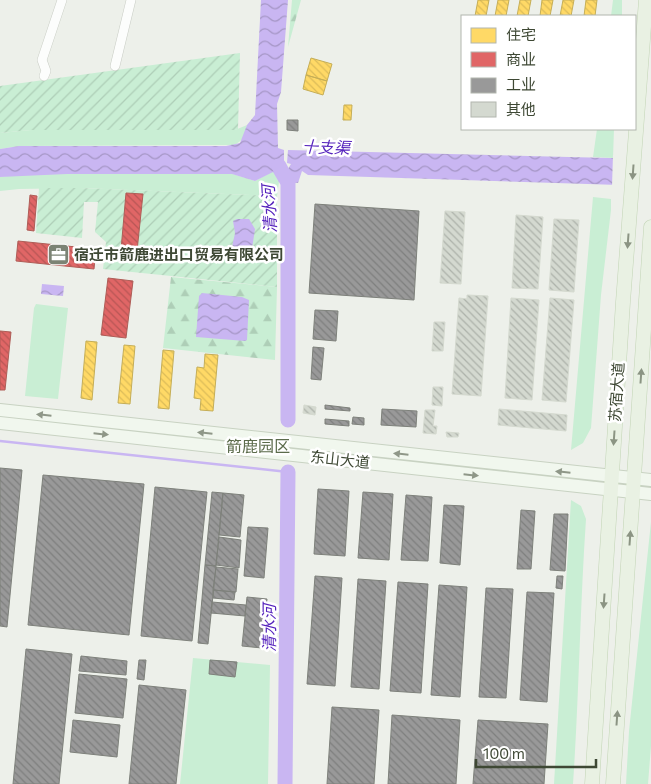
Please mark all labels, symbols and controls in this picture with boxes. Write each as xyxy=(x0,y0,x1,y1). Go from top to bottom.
legend xyxy=(461,15,636,130)
text: 住宅 xyxy=(506,25,536,43)
text: 商业 xyxy=(506,50,536,68)
text: 工业 xyxy=(506,75,536,93)
text: 其他 xyxy=(506,100,536,118)
water label: 十支渠 xyxy=(302,136,352,157)
one-way arrow xyxy=(629,164,637,180)
water label: 清水河 xyxy=(258,182,279,233)
one-way arrow xyxy=(624,234,632,250)
office icon: 宿迁市箭鹿进出口贸易有限公司 xyxy=(46,243,70,267)
place label: 宿迁市箭鹿进出口贸易有限公司 xyxy=(74,245,284,263)
street label: 苏宿大道 xyxy=(605,361,627,422)
one-way arrow xyxy=(637,368,645,384)
one-way arrow xyxy=(35,411,51,419)
one-way arrow xyxy=(197,429,213,437)
one-way arrow xyxy=(93,430,109,438)
one-way arrow xyxy=(610,431,618,447)
district label: 箭鹿园区 xyxy=(226,436,290,455)
street label: 东山大道 xyxy=(309,447,371,471)
one-way arrow xyxy=(393,450,409,458)
one-way arrow xyxy=(555,468,571,476)
one-way arrow xyxy=(463,471,479,479)
one-way arrow xyxy=(626,530,634,546)
one-way arrow xyxy=(599,593,607,609)
water label: 清水河 xyxy=(259,601,278,652)
one-way arrow xyxy=(614,710,622,726)
scale bar xyxy=(476,736,596,768)
text: 100 m xyxy=(483,744,525,762)

